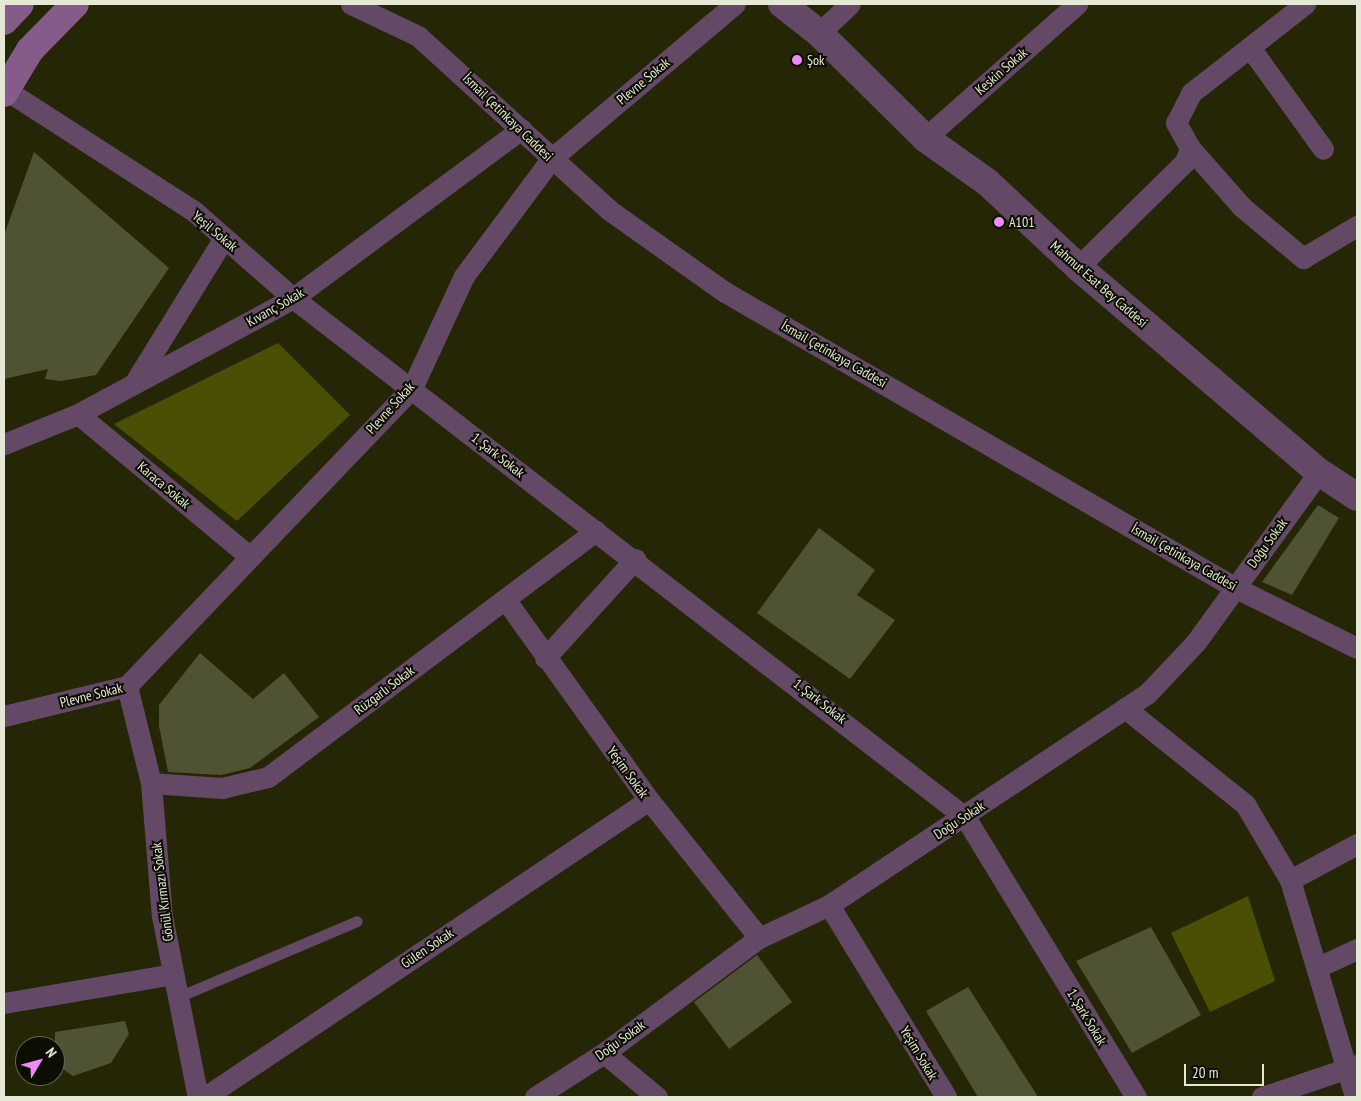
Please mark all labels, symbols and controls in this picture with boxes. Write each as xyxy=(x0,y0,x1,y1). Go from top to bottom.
street label: Keskin Sokak xyxy=(972,44,1030,98)
place label: Şok xyxy=(807,52,824,68)
street label: Plevne Sokak xyxy=(613,54,673,108)
marker: Şok xyxy=(791,54,803,66)
street label: İsmail Çetinkaya Caddesi xyxy=(459,70,557,164)
street label: Yeşil Sokak xyxy=(189,207,241,255)
place label: A101 xyxy=(1009,214,1035,230)
marker: A101 xyxy=(993,216,1005,228)
street label: Mahmut Esat Bey Caddesi xyxy=(1047,237,1151,331)
street label: Kıvanç Sokak xyxy=(243,284,307,330)
street label: İsmail Çetinkaya Caddesi xyxy=(778,317,890,391)
street label: Plevne Sokak xyxy=(362,379,418,437)
street label: 1. Şark Sokak xyxy=(468,429,528,481)
street label: Karaca Sokak xyxy=(134,458,194,512)
street label: Doğu Sokak xyxy=(1243,515,1291,571)
street label: İsmail Çetinkaya Caddesi xyxy=(1128,520,1240,594)
street label: Rüzgarlı Sokak xyxy=(351,662,417,718)
street label: 1. Şark Sokak xyxy=(790,675,850,727)
street label: Plevne Sokak xyxy=(58,679,124,711)
street label: Yeşim Sokak xyxy=(604,743,652,801)
street label: Doğu Sokak xyxy=(931,797,987,843)
street label: Gönül Kırmazı Sokak xyxy=(148,842,176,942)
street label: Gülen Sokak xyxy=(398,924,456,972)
street label: 1. Şark Sokak xyxy=(1063,985,1111,1049)
street label: Doğu Sokak xyxy=(592,1016,648,1064)
street label: Yeşim Sokak xyxy=(896,1023,942,1083)
north arrow xyxy=(15,1036,65,1086)
text: N xyxy=(42,1044,61,1061)
scale bar xyxy=(1186,1054,1266,1086)
text: 20 m xyxy=(1192,1063,1218,1082)

